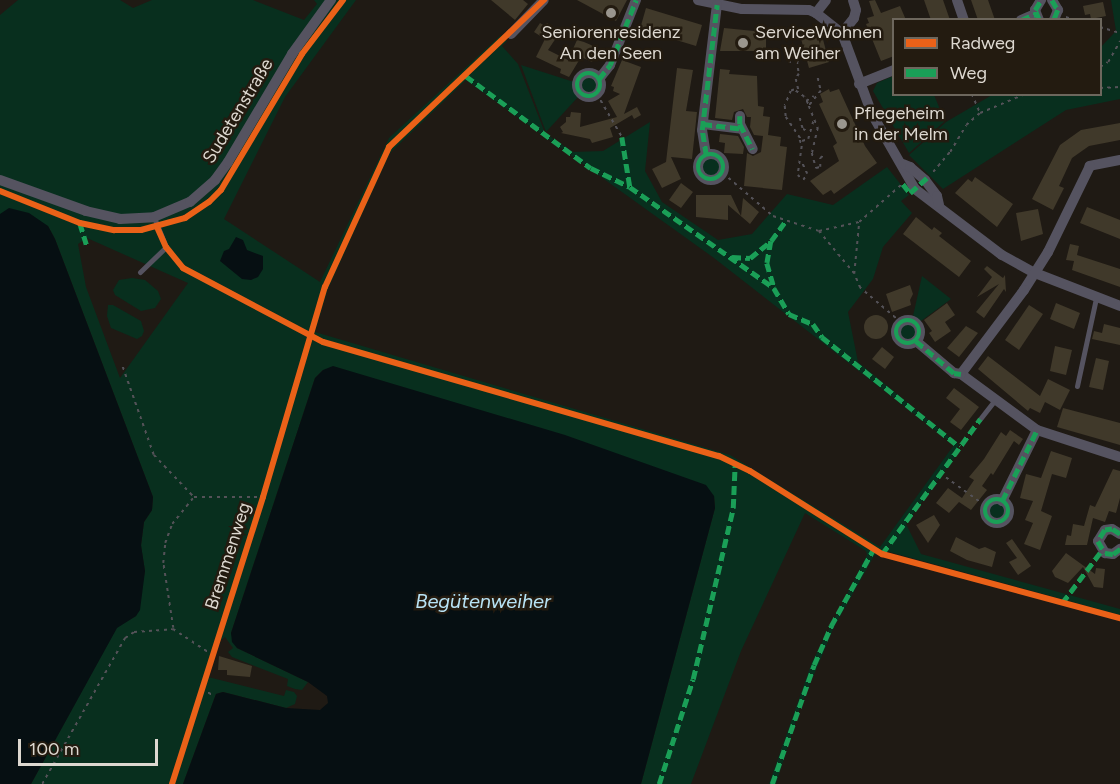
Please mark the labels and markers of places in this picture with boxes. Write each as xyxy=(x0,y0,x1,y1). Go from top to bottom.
marker: Seniorenresidenz An den Seen xyxy=(604,6,618,20)
place label: Seniorenresidenz An den Seen xyxy=(541,22,681,64)
place label: ServiceWohnen am Weiher xyxy=(755,22,882,64)
marker: ServiceWohnen am Weiher xyxy=(736,36,750,50)
place label: Pflegeheim in der Melm xyxy=(854,103,948,146)
marker: Pflegeheim in der Melm xyxy=(835,117,849,131)

